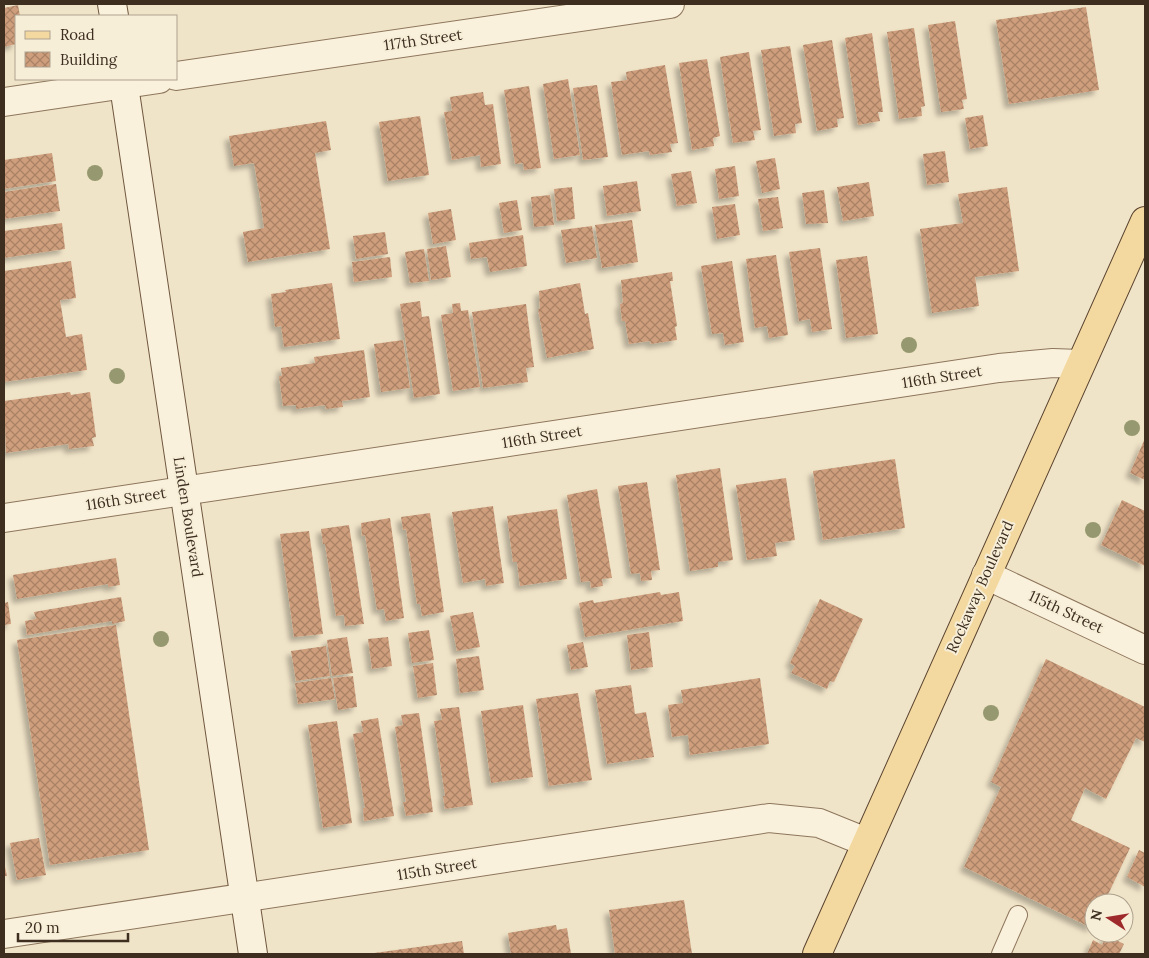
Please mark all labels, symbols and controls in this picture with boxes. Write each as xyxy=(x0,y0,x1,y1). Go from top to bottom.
legend xyxy=(15,15,178,80)
text: Road xyxy=(60,25,95,44)
street label: 117th Street xyxy=(382,25,464,54)
text: Building xyxy=(60,50,118,69)
street label: 116th Street xyxy=(901,361,984,392)
street label: 116th Street xyxy=(501,421,584,452)
street label: Linden Boulevard xyxy=(170,455,207,579)
street label: 116th Street xyxy=(85,483,168,514)
street label: Rockaway Boulevard xyxy=(942,518,1017,656)
street label: 115th Street xyxy=(1026,586,1107,637)
street label: 115th Street xyxy=(396,853,478,884)
north arrow xyxy=(1084,893,1134,943)
text: N xyxy=(1086,908,1106,922)
scale bar xyxy=(18,910,128,942)
text: 20 m xyxy=(25,918,60,937)

